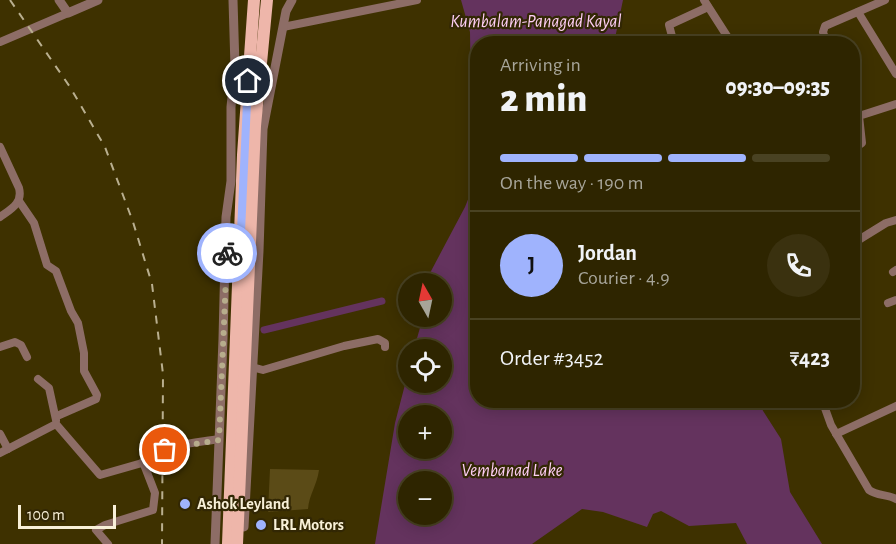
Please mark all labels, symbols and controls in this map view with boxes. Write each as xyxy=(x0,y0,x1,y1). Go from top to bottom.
water label: Kumbalam-Panagad Kayal xyxy=(450,13,622,31)
pin xyxy=(222,55,273,106)
text: Arriving in xyxy=(500,55,581,75)
icon: home xyxy=(231,64,264,97)
text: 09:30–09:35 xyxy=(725,76,830,98)
text: 2 min xyxy=(500,80,587,119)
text: On the way · 190 m xyxy=(500,173,644,193)
courier xyxy=(197,223,257,283)
button: phone xyxy=(767,234,830,297)
icon: bike xyxy=(211,237,244,270)
text: Jordan xyxy=(578,242,637,264)
text: J xyxy=(528,254,535,276)
text: Courier · 4.9 xyxy=(578,268,670,288)
north arrow xyxy=(398,273,452,327)
map controls xyxy=(398,273,452,525)
button: locate xyxy=(398,339,452,393)
text: Order #3452 xyxy=(500,347,604,369)
text: ₹423 xyxy=(790,347,830,369)
button: + xyxy=(398,405,452,459)
pin xyxy=(139,424,190,475)
icon: bag xyxy=(148,433,181,466)
water label: Vembanad Lake xyxy=(462,462,563,480)
button: − xyxy=(398,471,452,525)
place label: Ashok Leyland xyxy=(197,496,290,513)
marker: Ashok Leyland xyxy=(178,497,192,511)
scale bar xyxy=(18,502,116,530)
text: 100 m xyxy=(27,507,65,523)
place label: LRL Motors xyxy=(273,517,344,533)
marker: LRL Motors xyxy=(254,518,268,532)

